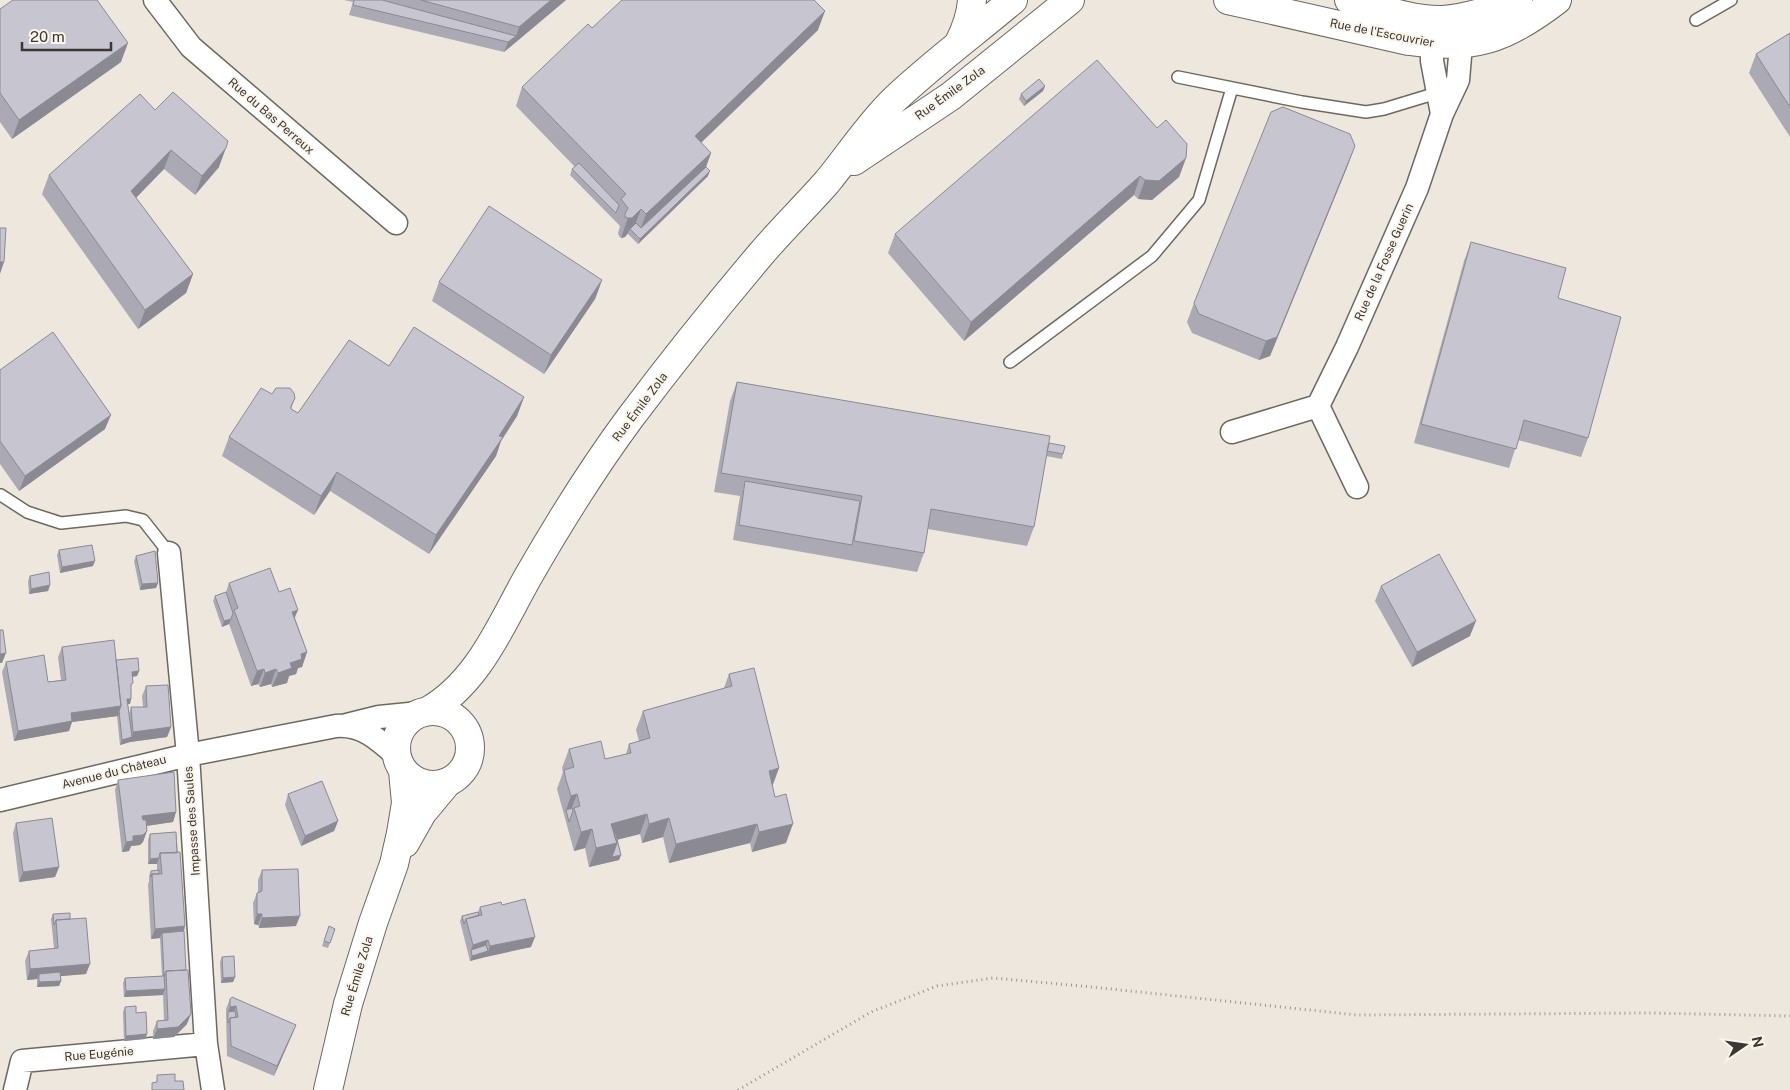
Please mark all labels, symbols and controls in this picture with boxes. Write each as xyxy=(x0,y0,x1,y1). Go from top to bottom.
street label: Rue de l'Escouvrier xyxy=(1329,16,1436,50)
scale bar xyxy=(22,20,111,52)
text: 20 m xyxy=(30,28,65,45)
street label: Rue Émile Zola xyxy=(912,63,988,123)
street label: Rue du Bas Perreux xyxy=(225,75,317,157)
street label: Rue de la Fosse Guerin xyxy=(1352,201,1416,323)
street label: Rue Émile Zola xyxy=(610,370,670,444)
street label: Avenue du Château xyxy=(60,752,168,792)
street label: Impasse des Saules xyxy=(181,766,203,876)
street label: Rue Émile Zola xyxy=(338,934,376,1018)
north arrow xyxy=(1720,1020,1770,1070)
text: N xyxy=(1749,1035,1767,1049)
street label: Rue Eugénie xyxy=(64,1044,135,1064)

